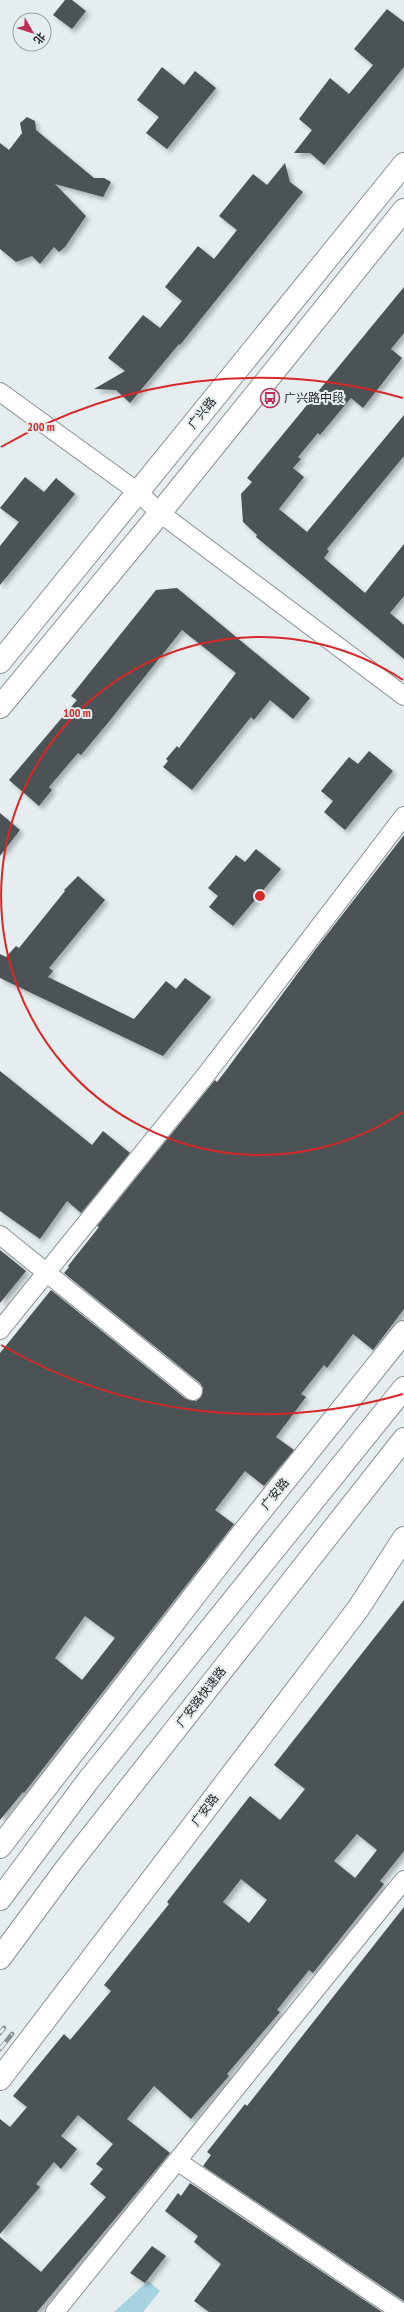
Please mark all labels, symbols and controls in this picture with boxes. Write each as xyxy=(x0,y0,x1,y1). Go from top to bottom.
north arrow xyxy=(12,12,52,52)
text: 北 xyxy=(31,30,49,47)
bus stop icon: 广兴路中段 xyxy=(259,387,281,409)
place label: 广兴路中段 xyxy=(284,390,344,405)
street label: 广兴路 xyxy=(184,394,219,431)
text: 200 m xyxy=(27,419,55,434)
text: 100 m xyxy=(63,705,91,720)
centre of rings xyxy=(253,889,267,903)
street label: 广安路 xyxy=(257,1475,292,1512)
street label: 广安路快速路 xyxy=(173,1664,229,1730)
street label: 广安路 xyxy=(188,1791,221,1829)

